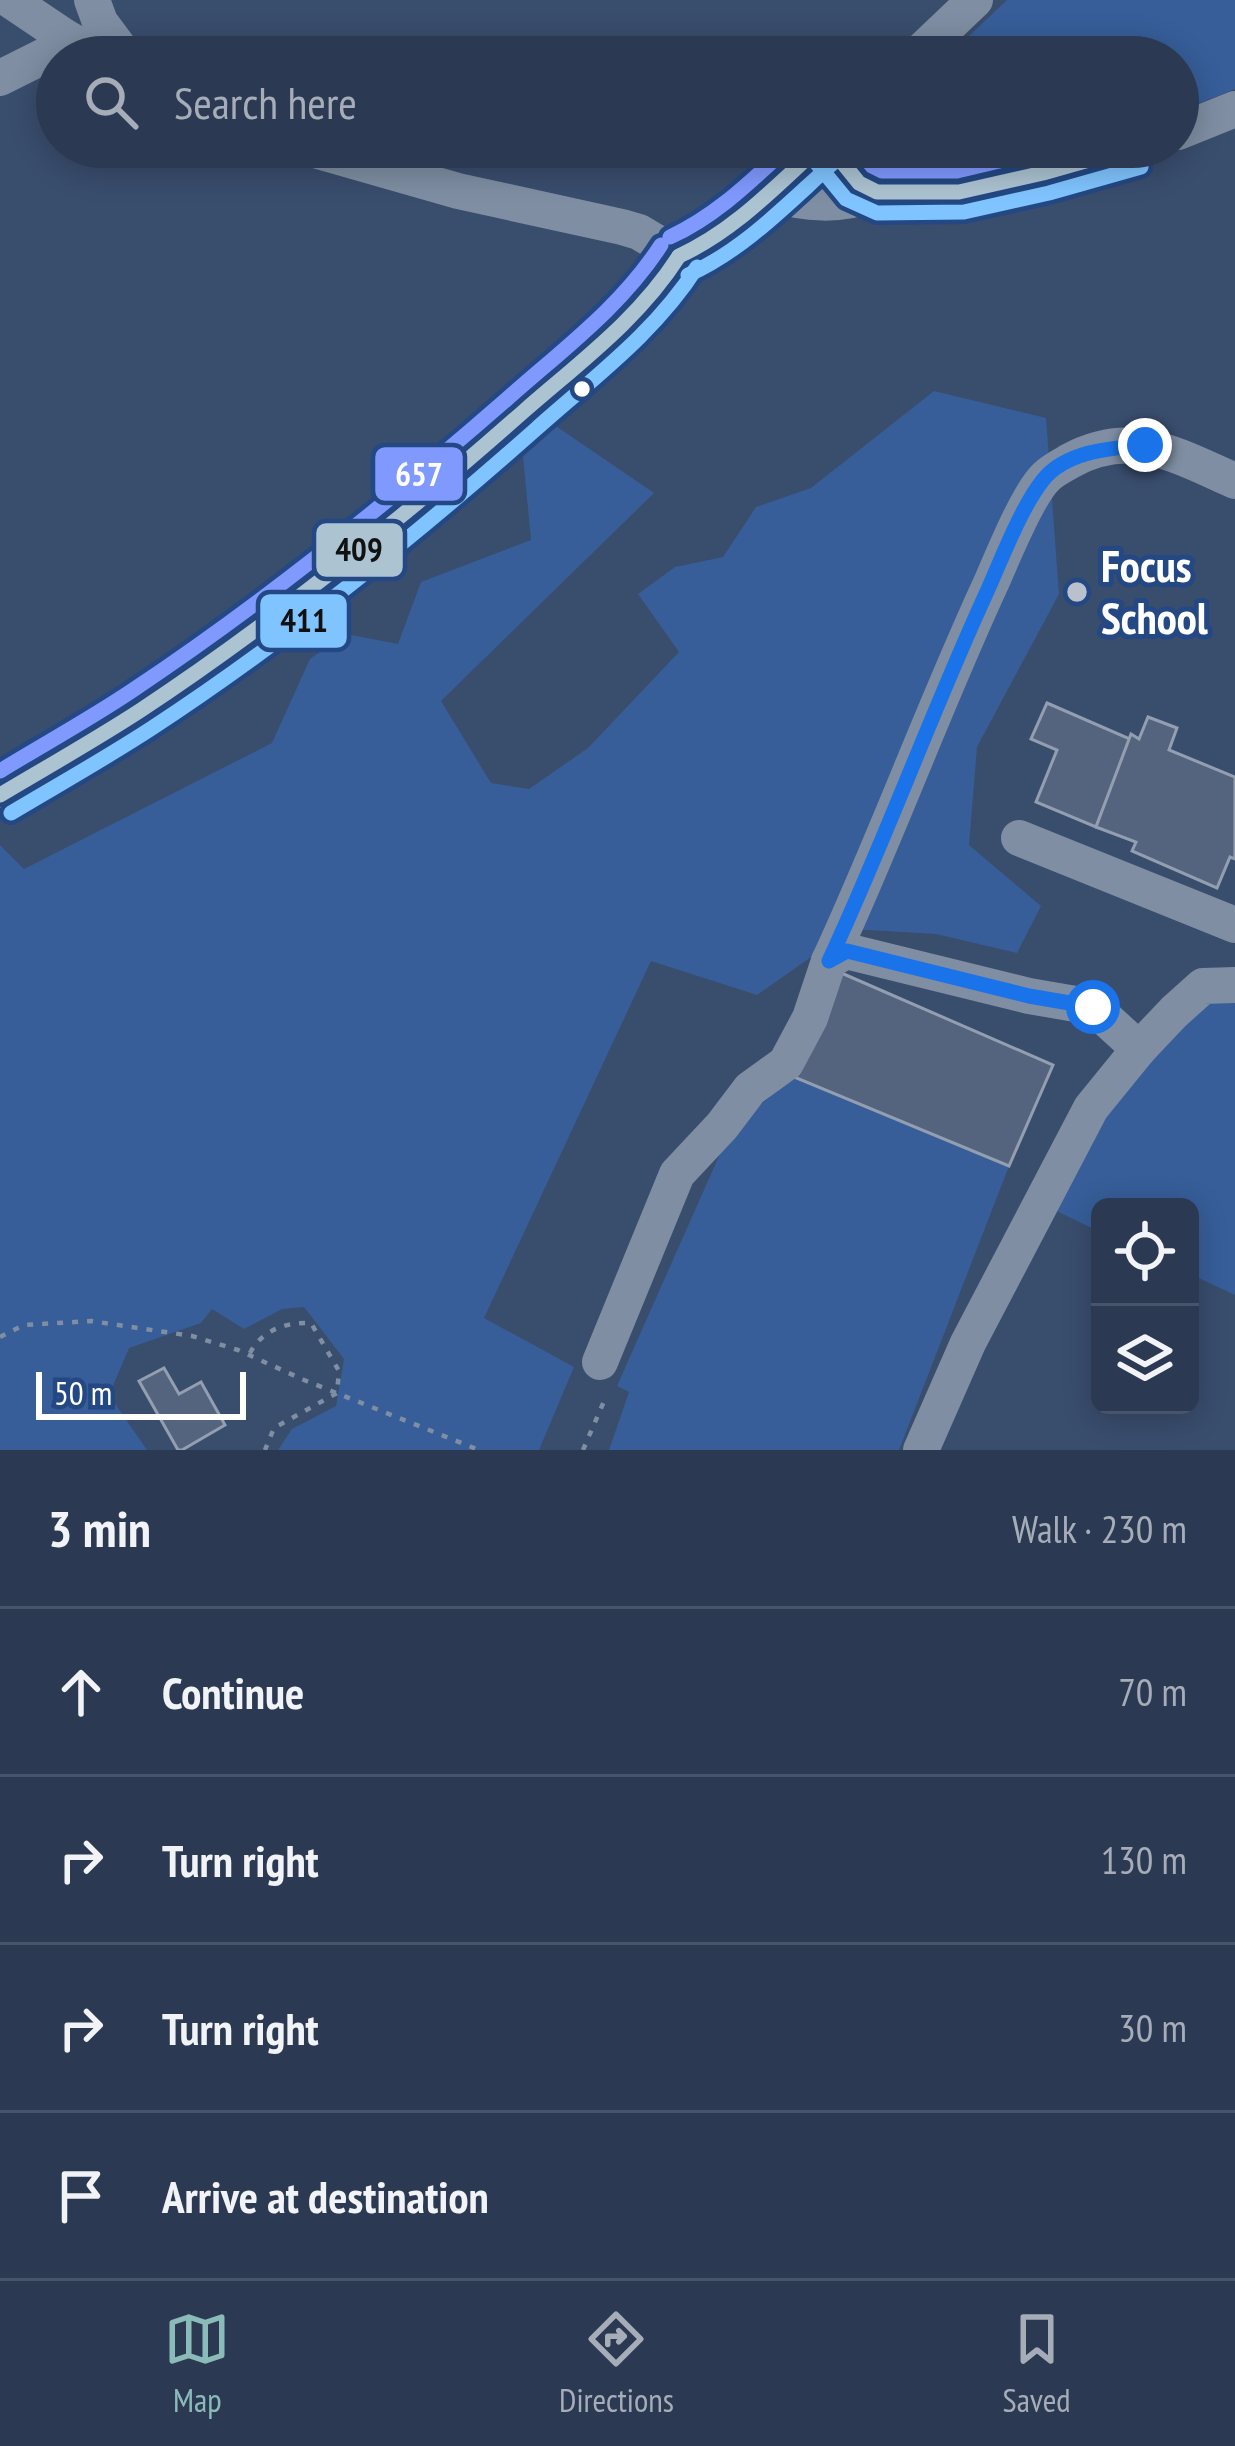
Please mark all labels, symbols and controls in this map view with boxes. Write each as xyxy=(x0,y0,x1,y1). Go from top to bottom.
search box xyxy=(36,36,1199,168)
icon: search xyxy=(78,69,144,135)
text: Search here xyxy=(174,73,357,131)
unlabelled marker xyxy=(571,378,593,400)
route end xyxy=(1118,418,1172,472)
line badge: 657 xyxy=(373,445,465,503)
text: 657 xyxy=(395,452,443,495)
line badge: 409 xyxy=(314,521,405,579)
text: 409 xyxy=(335,527,383,570)
place label: Focus School xyxy=(1101,536,1209,646)
marker: Focus School xyxy=(1064,579,1090,605)
line badge: 411 xyxy=(258,592,349,650)
text: 411 xyxy=(280,598,328,641)
route start xyxy=(1066,980,1120,1034)
map controls xyxy=(1091,1198,1199,1414)
button: locate xyxy=(1091,1198,1199,1306)
button: layers xyxy=(1091,1306,1199,1414)
scale bar xyxy=(36,1366,246,1419)
text: 50 m xyxy=(54,1371,112,1414)
text: 3 min xyxy=(48,1495,151,1561)
text: Walk · 230 m xyxy=(1012,1503,1187,1554)
icon: ahead xyxy=(48,1659,114,1725)
text: Continue xyxy=(162,1663,304,1721)
text: 70 m xyxy=(1118,1666,1187,1717)
icon: right xyxy=(48,1827,114,1893)
text: Turn right xyxy=(162,1831,319,1889)
text: 130 m xyxy=(1101,1834,1187,1885)
icon: right xyxy=(48,1995,114,2061)
text: Turn right xyxy=(162,1999,319,2057)
text: 30 m xyxy=(1118,2002,1187,2053)
icon: arrive xyxy=(48,2163,114,2229)
text: Arrive at destination xyxy=(162,2167,489,2225)
tab: Map xyxy=(164,2306,230,2421)
tab: Directions xyxy=(559,2306,674,2421)
tab: Saved xyxy=(1003,2306,1071,2421)

